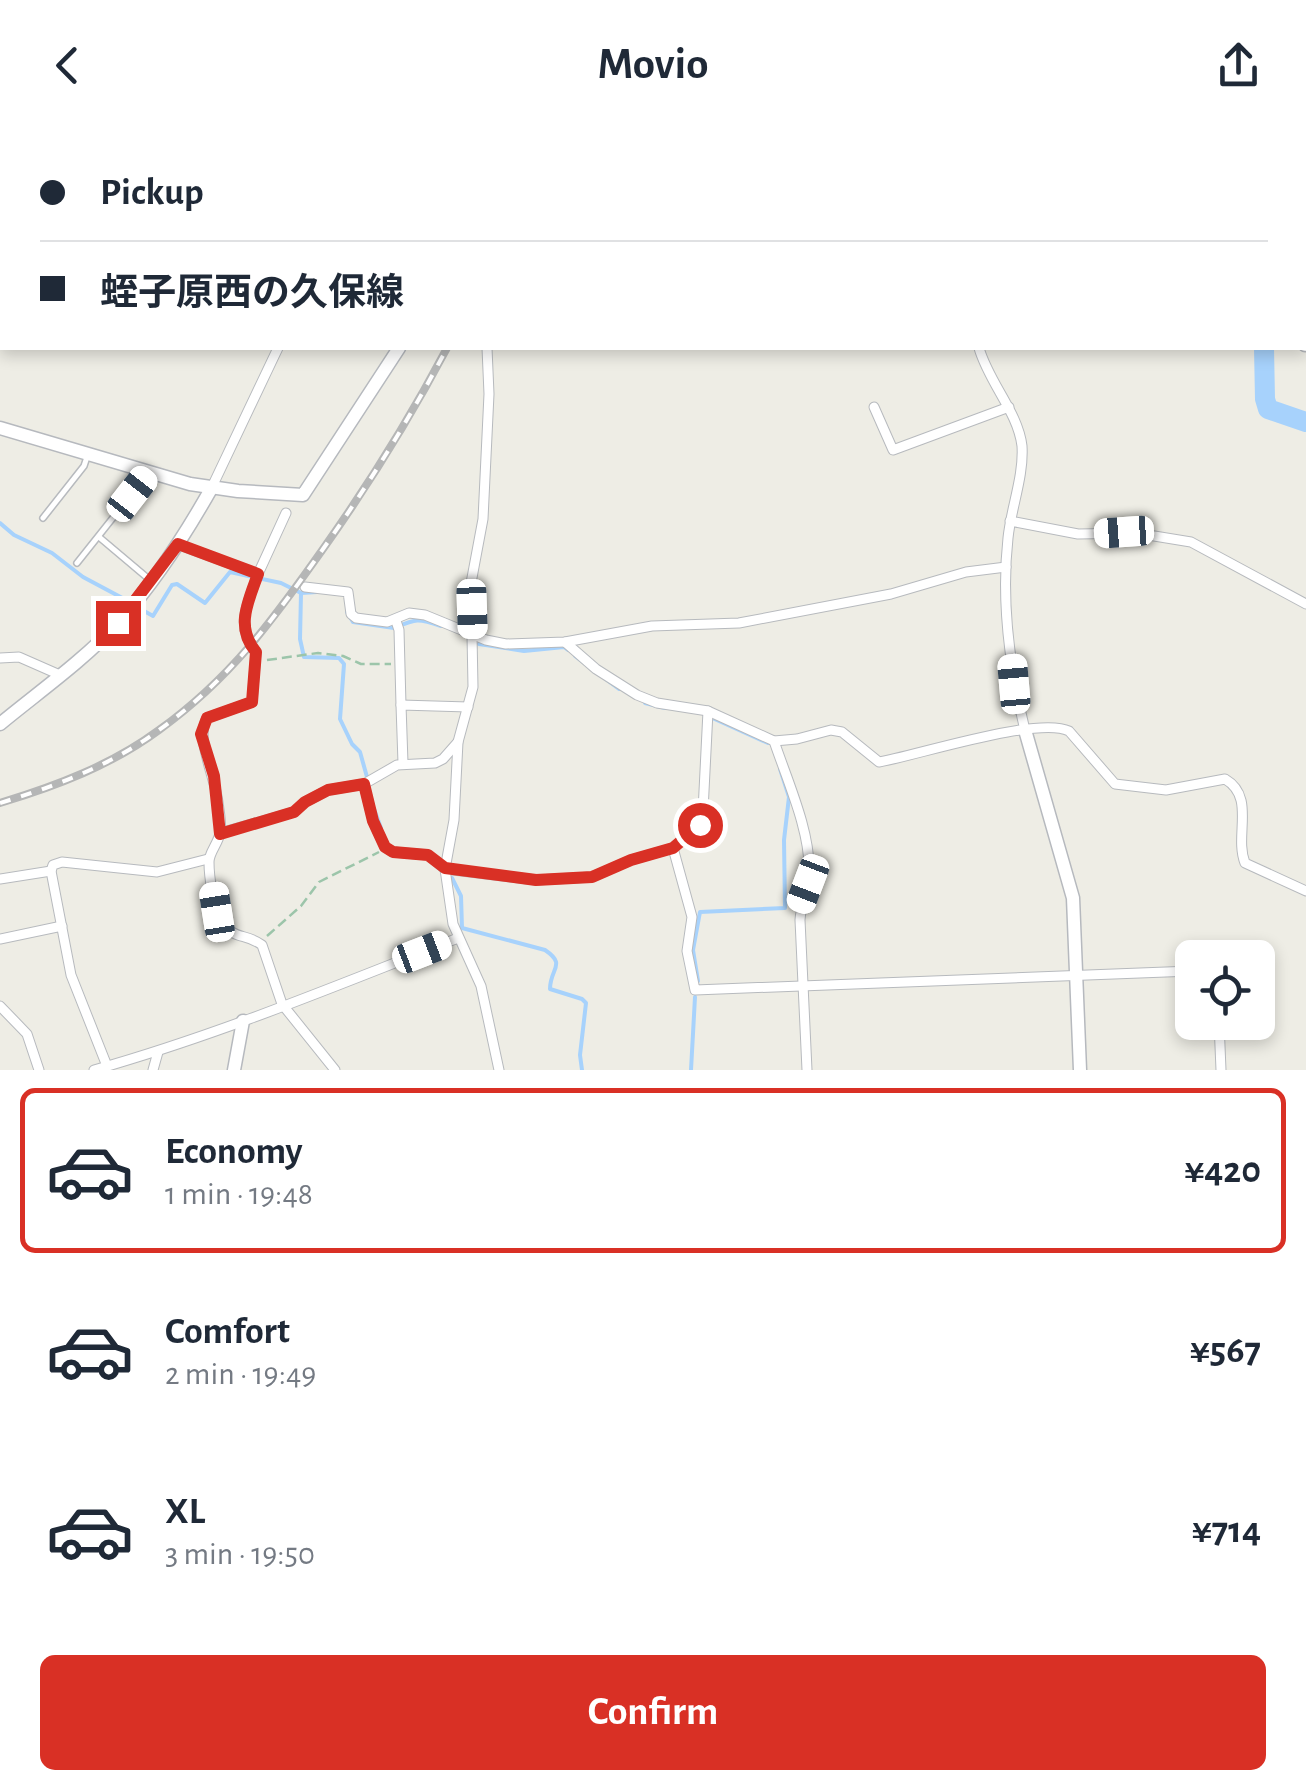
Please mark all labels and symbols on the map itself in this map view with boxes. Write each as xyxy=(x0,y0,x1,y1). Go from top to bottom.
car xyxy=(102,461,162,527)
car xyxy=(1093,515,1155,549)
car xyxy=(456,578,488,640)
route end xyxy=(96,601,141,646)
car xyxy=(996,653,1032,715)
route start xyxy=(678,803,723,848)
car xyxy=(783,851,833,917)
car xyxy=(197,880,237,944)
car xyxy=(389,927,455,977)

